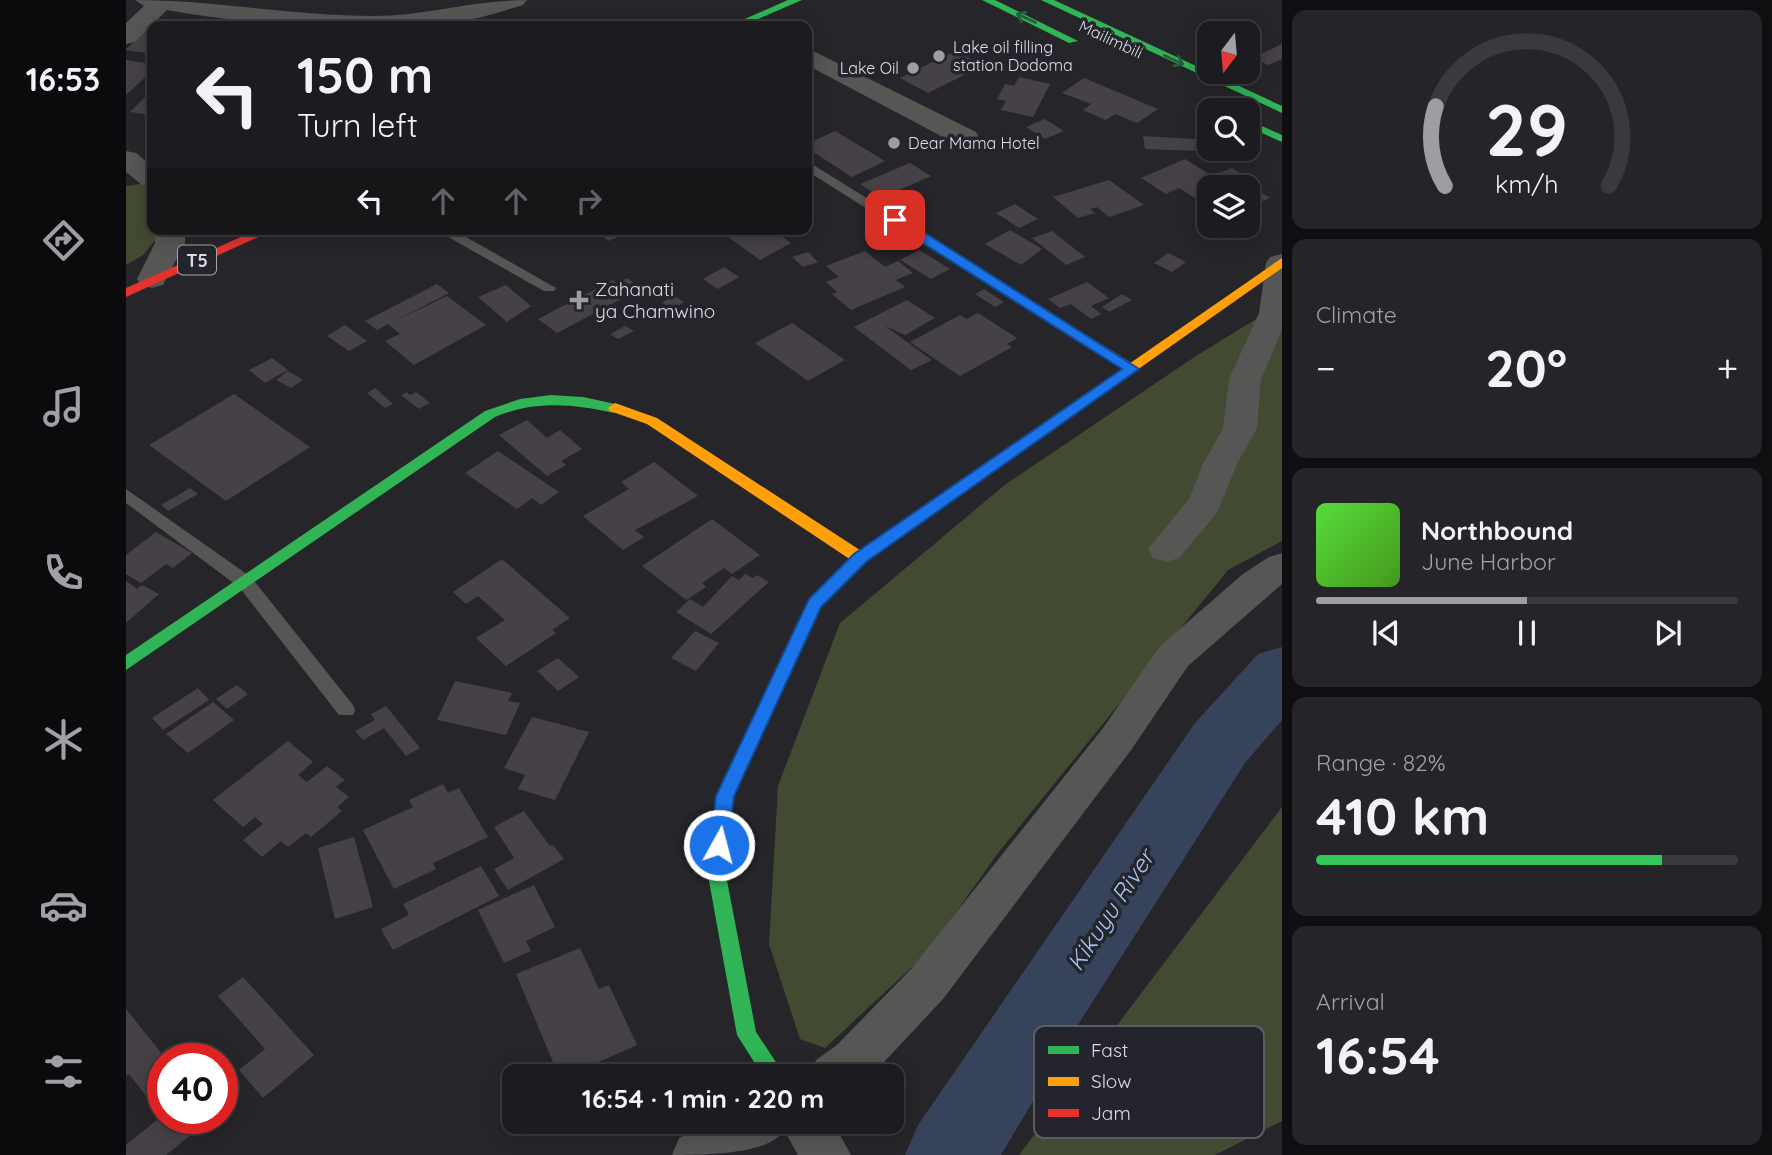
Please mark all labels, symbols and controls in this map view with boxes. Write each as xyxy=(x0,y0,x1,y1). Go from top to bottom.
one-way arrow xyxy=(1016,11,1037,25)
street label: Mailimbili xyxy=(1076,16,1146,62)
north arrow xyxy=(1197,21,1260,84)
map controls xyxy=(1197,21,1260,238)
place label: Lake oil filling station Dodoma xyxy=(953,37,1073,75)
text: 150 m xyxy=(297,44,433,105)
marker: Lake oil filling station Dodoma xyxy=(931,48,947,64)
icon: left xyxy=(182,49,273,140)
one-way arrow xyxy=(1163,54,1185,67)
place label: Lake Oil xyxy=(840,58,899,78)
text: 16:53 xyxy=(26,59,100,99)
marker: Lake Oil xyxy=(905,60,921,76)
text: 29 xyxy=(1486,83,1568,174)
button: search xyxy=(1197,98,1260,161)
text: Turn left xyxy=(297,105,418,145)
place label: Dear Mama Hotel xyxy=(908,133,1040,153)
marker: Dear Mama Hotel xyxy=(886,135,902,151)
text: km/h xyxy=(1495,167,1559,198)
button: layers xyxy=(1197,175,1260,238)
icon: left xyxy=(351,182,389,220)
icon: ahead xyxy=(424,182,462,220)
icon: ahead xyxy=(497,182,535,220)
icon: right xyxy=(570,182,608,220)
pin xyxy=(865,190,925,250)
icon: arrive xyxy=(876,201,914,239)
icon: directions xyxy=(39,216,88,265)
road number: T5 xyxy=(178,246,216,274)
place label: Zahanati ya Chamwino xyxy=(595,277,715,323)
marker: Zahanati ya Chamwino xyxy=(569,290,589,310)
text: Climate xyxy=(1316,300,1397,329)
text: 20° xyxy=(1485,335,1567,400)
text: − xyxy=(1316,344,1336,392)
text: + xyxy=(1717,344,1738,392)
icon: music xyxy=(39,382,88,431)
text: Northbound xyxy=(1421,514,1573,547)
text: June Harbor xyxy=(1421,547,1556,576)
icon: phone xyxy=(39,548,88,597)
icon: previous xyxy=(1367,614,1405,652)
icon: pause xyxy=(1508,614,1546,652)
icon: next xyxy=(1649,614,1687,652)
icon: climate xyxy=(39,715,88,764)
text: Range · 82% xyxy=(1316,748,1446,777)
text: 410 km xyxy=(1316,783,1489,848)
position arrow xyxy=(682,808,756,882)
water label: Kikuyu River xyxy=(1060,842,1162,976)
icon: car xyxy=(39,881,88,930)
text: Arrival xyxy=(1316,987,1385,1016)
text: 16:54 xyxy=(1316,1022,1440,1087)
legend xyxy=(1034,1026,1264,1138)
text: Fast xyxy=(1091,1038,1128,1062)
speed limit sign: 40 xyxy=(147,1043,238,1134)
icon: filters xyxy=(39,1047,88,1096)
text: Slow xyxy=(1091,1069,1132,1093)
text: 16:54 · 1 min · 220 m xyxy=(582,1082,824,1115)
text: Jam xyxy=(1091,1101,1131,1125)

